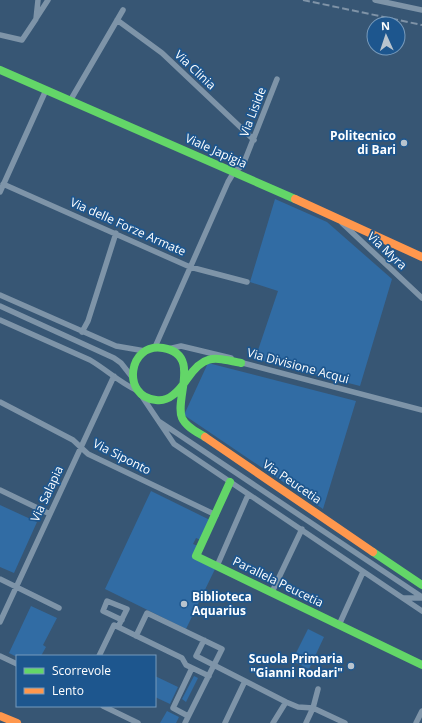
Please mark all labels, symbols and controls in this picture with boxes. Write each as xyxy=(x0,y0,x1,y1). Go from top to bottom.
north arrow xyxy=(366,16,406,56)
text: N xyxy=(381,18,390,33)
street label: Via Clinia xyxy=(171,46,220,93)
street label: Via Liside xyxy=(235,84,270,139)
place label: Politecnico di Bari xyxy=(330,127,396,158)
street label: Viale Japigia xyxy=(182,129,250,172)
marker: Politecnico di Bari xyxy=(399,138,409,148)
street label: Via delle Forze Armate xyxy=(68,193,189,260)
street label: Via Myra xyxy=(364,228,411,273)
street label: Via Divisione Acqui xyxy=(245,344,351,387)
street label: Via Siponto xyxy=(90,435,154,478)
street label: Via Peucetia xyxy=(259,456,325,508)
street label: Via Salapia xyxy=(26,463,67,525)
street label: Parallela Peucetia xyxy=(230,552,326,611)
place label: Biblioteca Aquarius xyxy=(192,588,252,619)
marker: Biblioteca Aquarius xyxy=(179,599,189,609)
place label: Scuola Primaria "Gianni Rodari" xyxy=(249,650,343,681)
legend xyxy=(16,655,156,707)
marker: Scuola Primaria "Gianni Rodari" xyxy=(346,661,356,671)
text: Scorrevole xyxy=(52,662,111,679)
text: Lento xyxy=(52,682,84,699)

